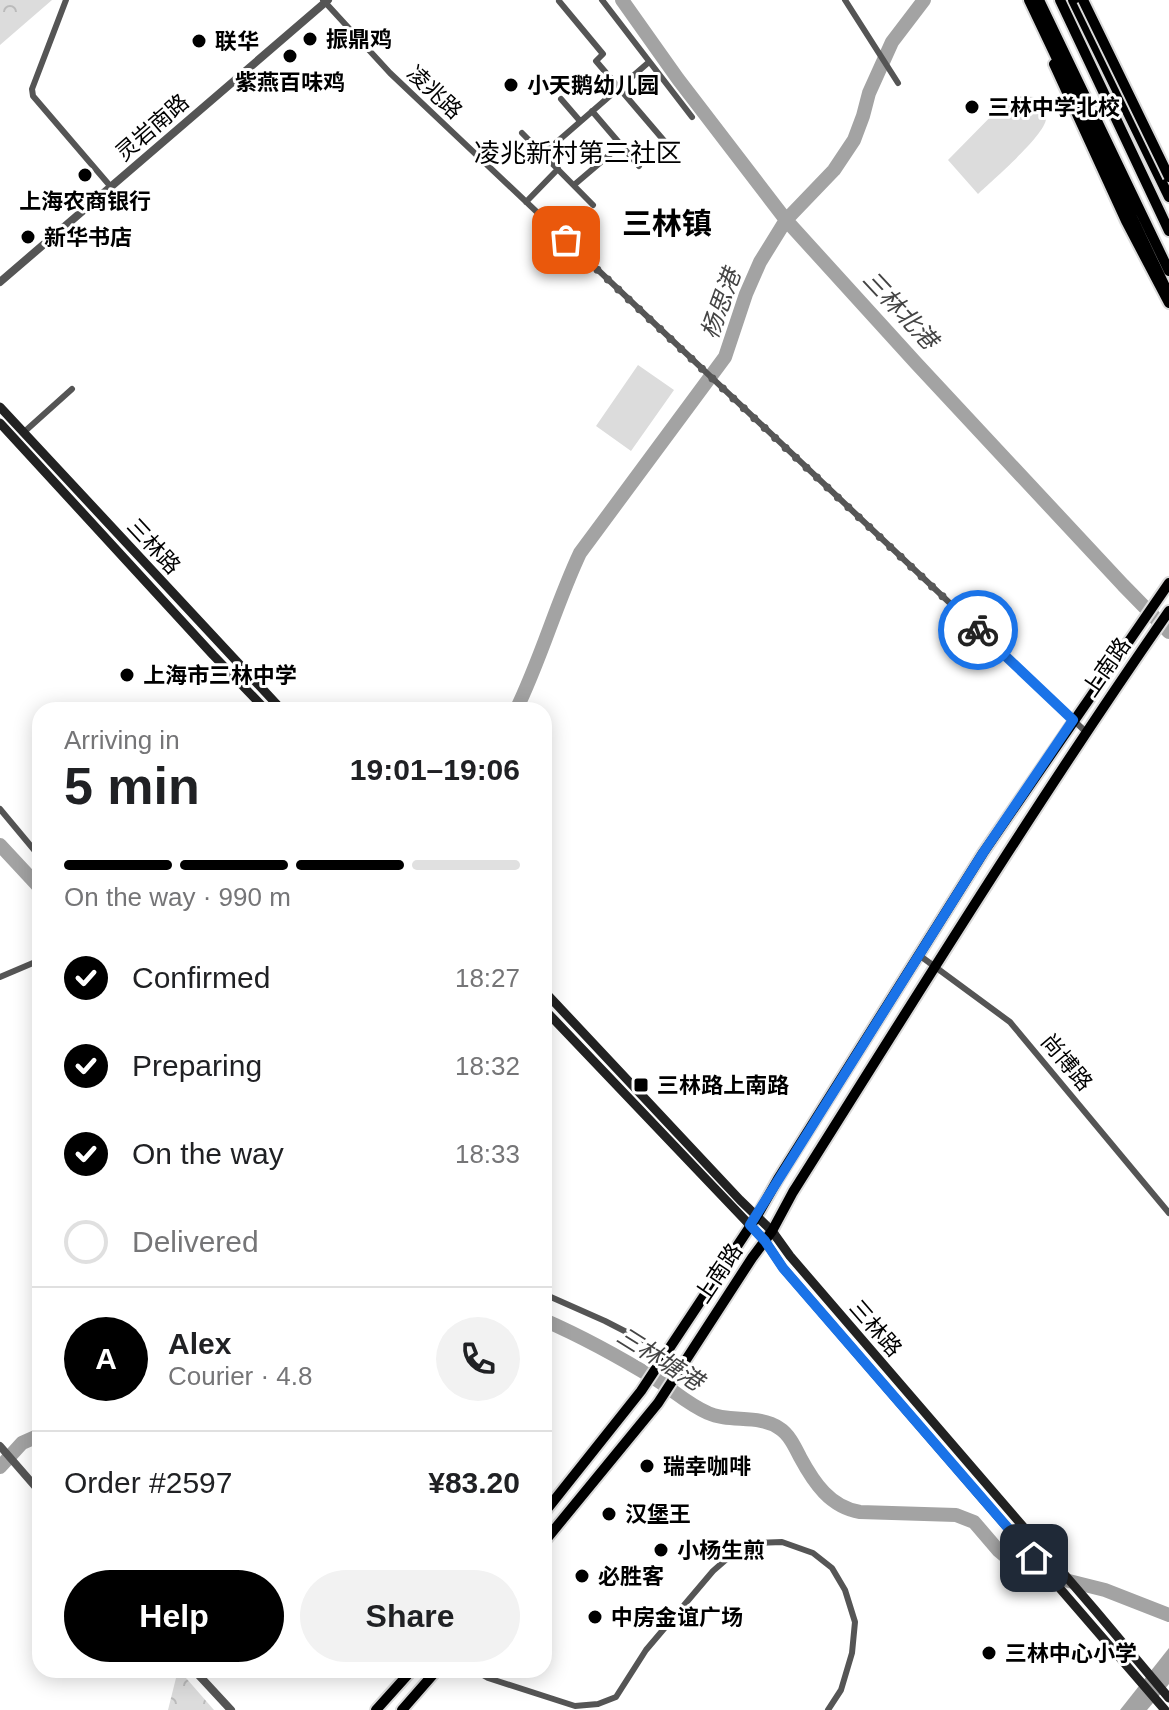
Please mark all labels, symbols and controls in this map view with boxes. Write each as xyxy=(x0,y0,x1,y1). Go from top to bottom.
place label: 振鼎鸡 xyxy=(326,27,392,52)
place label: 联华 xyxy=(215,29,259,54)
marker: 振鼎鸡 xyxy=(301,30,319,48)
marker: 联华 xyxy=(190,32,208,50)
marker: 紫燕百味鸡 xyxy=(281,47,299,65)
street label: 凌兆路 xyxy=(402,61,467,124)
place label: 紫燕百味鸡 xyxy=(235,70,345,95)
place label: 小天鹅幼儿园 xyxy=(527,73,659,98)
marker: 小天鹅幼儿园 xyxy=(502,76,520,94)
street label: 灵岩南路 xyxy=(111,89,194,166)
place label: 三林中学北校 xyxy=(988,95,1120,120)
marker: 三林中学北校 xyxy=(963,98,981,116)
district label: 凌兆新村第三社区 xyxy=(474,138,682,168)
marker: 上海农商银行 xyxy=(76,166,94,184)
place label: 上海农商银行 xyxy=(19,189,151,214)
pin xyxy=(532,206,600,274)
district label: 三林镇 xyxy=(622,207,712,240)
icon: bag xyxy=(544,218,588,262)
place label: 新华书店 xyxy=(44,225,132,250)
marker: 新华书店 xyxy=(19,228,37,246)
water label: 杨思港 xyxy=(696,263,747,342)
water label: 三林北港 xyxy=(858,265,945,356)
street label: 三林路 xyxy=(122,514,185,579)
courier xyxy=(938,590,1018,670)
icon: bike xyxy=(956,608,1000,652)
street label: 上南路 xyxy=(1077,633,1136,701)
place label: 上海市三林中学 xyxy=(143,663,297,688)
marker: 上海市三林中学 xyxy=(118,666,136,684)
text: Arriving in xyxy=(64,725,180,755)
text: 19:01–19:06 xyxy=(350,753,520,786)
text: 5 min xyxy=(64,757,200,815)
text: On the way · 990 m xyxy=(64,882,291,912)
icon: check xyxy=(64,956,108,1000)
text: Confirmed xyxy=(132,961,270,994)
text: 18:27 xyxy=(455,963,520,993)
street label: 尚博路 xyxy=(1036,1029,1097,1096)
icon: check xyxy=(64,1044,108,1088)
text: Preparing xyxy=(132,1049,262,1082)
text: 18:32 xyxy=(455,1051,520,1081)
place label: 三林路上南路 xyxy=(657,1073,789,1098)
marker: 三林路上南路 xyxy=(632,1076,650,1094)
icon: check xyxy=(64,1132,108,1176)
text: On the way xyxy=(132,1137,284,1170)
text: 18:33 xyxy=(455,1139,520,1169)
text: Delivered xyxy=(132,1225,259,1258)
street label: 上南路 xyxy=(690,1239,747,1308)
street label: 三林路 xyxy=(845,1295,907,1361)
button: phone xyxy=(436,1317,520,1401)
water label: 三林塘港 xyxy=(612,1322,711,1397)
text: Alex xyxy=(168,1327,231,1360)
text: A xyxy=(95,1342,117,1375)
text: Courier · 4.8 xyxy=(168,1361,313,1391)
place label: 瑞幸咖啡 xyxy=(663,1454,751,1479)
marker: 瑞幸咖啡 xyxy=(638,1457,656,1475)
text: Order #2597 xyxy=(64,1466,232,1499)
text: ¥83.20 xyxy=(428,1466,520,1499)
place label: 汉堡王 xyxy=(625,1502,691,1527)
marker: 汉堡王 xyxy=(600,1505,618,1523)
pin xyxy=(1000,1524,1068,1592)
icon: home xyxy=(1012,1536,1056,1580)
place label: 小杨生煎 xyxy=(677,1538,765,1563)
marker: 小杨生煎 xyxy=(652,1541,670,1559)
place label: 必胜客 xyxy=(598,1564,664,1589)
marker: 必胜客 xyxy=(573,1567,591,1585)
button: Help xyxy=(64,1570,284,1662)
button: Share xyxy=(300,1570,520,1662)
place label: 中房金谊广场 xyxy=(611,1605,743,1630)
marker: 中房金谊广场 xyxy=(586,1608,604,1626)
place label: 三林中心小学 xyxy=(1005,1641,1137,1666)
marker: 三林中心小学 xyxy=(980,1644,998,1662)

